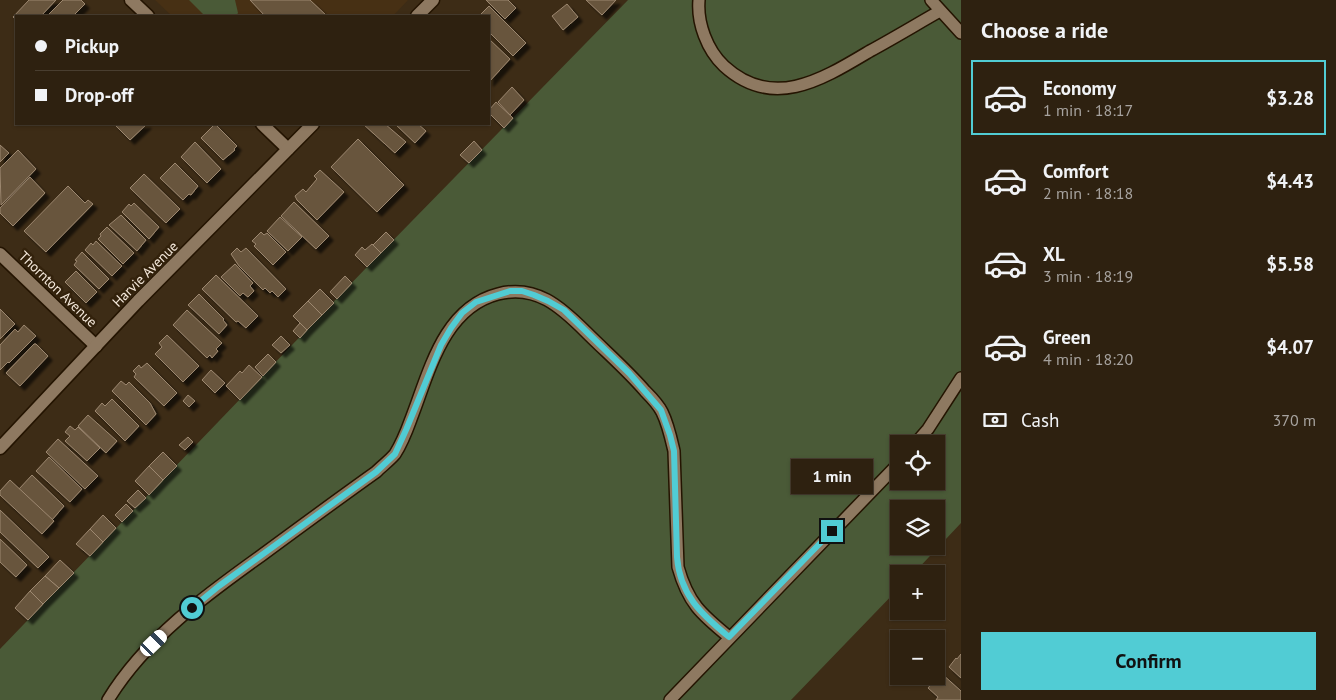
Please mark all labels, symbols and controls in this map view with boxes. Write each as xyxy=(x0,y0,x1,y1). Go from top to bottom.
text: Choose a ride xyxy=(981,16,1108,44)
text: Pickup xyxy=(65,34,119,58)
icon: car xyxy=(983,75,1028,120)
text: Economy xyxy=(1043,76,1116,100)
text: Drop-off xyxy=(65,83,133,107)
text: $3.28 xyxy=(1266,86,1314,110)
text: 1 min · 18:17 xyxy=(1043,100,1133,120)
icon: car xyxy=(983,158,1028,203)
text: Comfort xyxy=(1043,159,1109,183)
text: $4.43 xyxy=(1266,169,1314,193)
text: 2 min · 18:18 xyxy=(1043,183,1133,203)
street label: Harvie Avenue xyxy=(108,237,182,311)
icon: car xyxy=(983,241,1028,286)
text: XL xyxy=(1043,242,1065,266)
street label: Thornton Avenue xyxy=(15,247,101,331)
text: $5.58 xyxy=(1266,252,1314,276)
text: 3 min · 18:19 xyxy=(1043,266,1133,286)
icon: car xyxy=(983,324,1028,369)
text: Green xyxy=(1043,325,1091,349)
text: $4.07 xyxy=(1266,335,1314,359)
text: 4 min · 18:20 xyxy=(1043,349,1133,369)
icon: cash xyxy=(981,406,1009,434)
text: Cash xyxy=(1021,408,1059,432)
text: 370 m xyxy=(1273,410,1316,430)
map controls xyxy=(890,435,945,685)
button: locate xyxy=(890,435,945,490)
callout: 1 min xyxy=(791,458,873,494)
text: 1 min xyxy=(812,466,852,486)
button: layers xyxy=(890,500,945,555)
route end xyxy=(821,520,843,542)
button: + xyxy=(890,565,945,620)
route start xyxy=(181,597,203,619)
car xyxy=(137,627,170,659)
button: − xyxy=(890,630,945,685)
button: Confirm xyxy=(981,632,1316,690)

